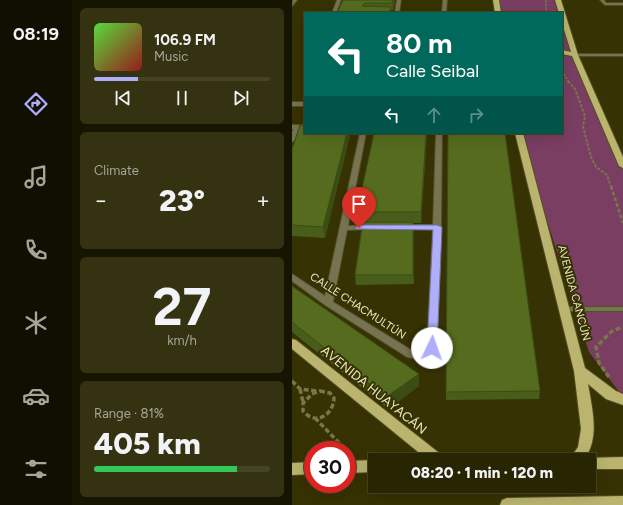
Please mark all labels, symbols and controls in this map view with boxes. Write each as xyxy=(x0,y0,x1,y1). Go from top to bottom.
text: 08:19 xyxy=(13,23,59,45)
text: 80 m xyxy=(386,26,452,60)
icon: left xyxy=(320,28,372,80)
text: 106.9 FM xyxy=(154,31,216,49)
text: Music xyxy=(154,49,188,64)
text: Calle Seibal xyxy=(386,60,479,82)
icon: previous xyxy=(112,87,134,109)
icon: pause xyxy=(171,87,193,109)
icon: next xyxy=(230,87,252,109)
icon: directions xyxy=(22,90,50,118)
icon: left xyxy=(381,104,403,126)
icon: ahead xyxy=(423,104,445,126)
icon: right xyxy=(465,104,487,126)
icon: music xyxy=(22,163,50,191)
text: Climate xyxy=(94,163,139,178)
text: 23° xyxy=(159,182,205,219)
text: − xyxy=(94,187,108,214)
text: + xyxy=(256,187,270,214)
pin xyxy=(342,187,376,228)
icon: arrive xyxy=(348,193,370,215)
icon: phone xyxy=(22,236,50,264)
street label: AVENIDA CANCÚN xyxy=(555,244,594,342)
street label: CALLE CHACMULTÚN xyxy=(308,269,409,342)
text: 27 xyxy=(152,276,212,338)
icon: climate xyxy=(22,309,50,337)
position arrow xyxy=(411,327,453,369)
text: km/h xyxy=(167,333,197,348)
street label: AVENIDA HUAYACÁN xyxy=(318,343,430,437)
icon: car xyxy=(22,382,50,410)
text: Range · 81% xyxy=(94,406,164,421)
text: 405 km xyxy=(94,425,201,462)
speed limit sign: 30 xyxy=(304,441,356,493)
icon: filters xyxy=(22,455,50,483)
text: 08:20 · 1 min · 120 m xyxy=(411,464,553,482)

